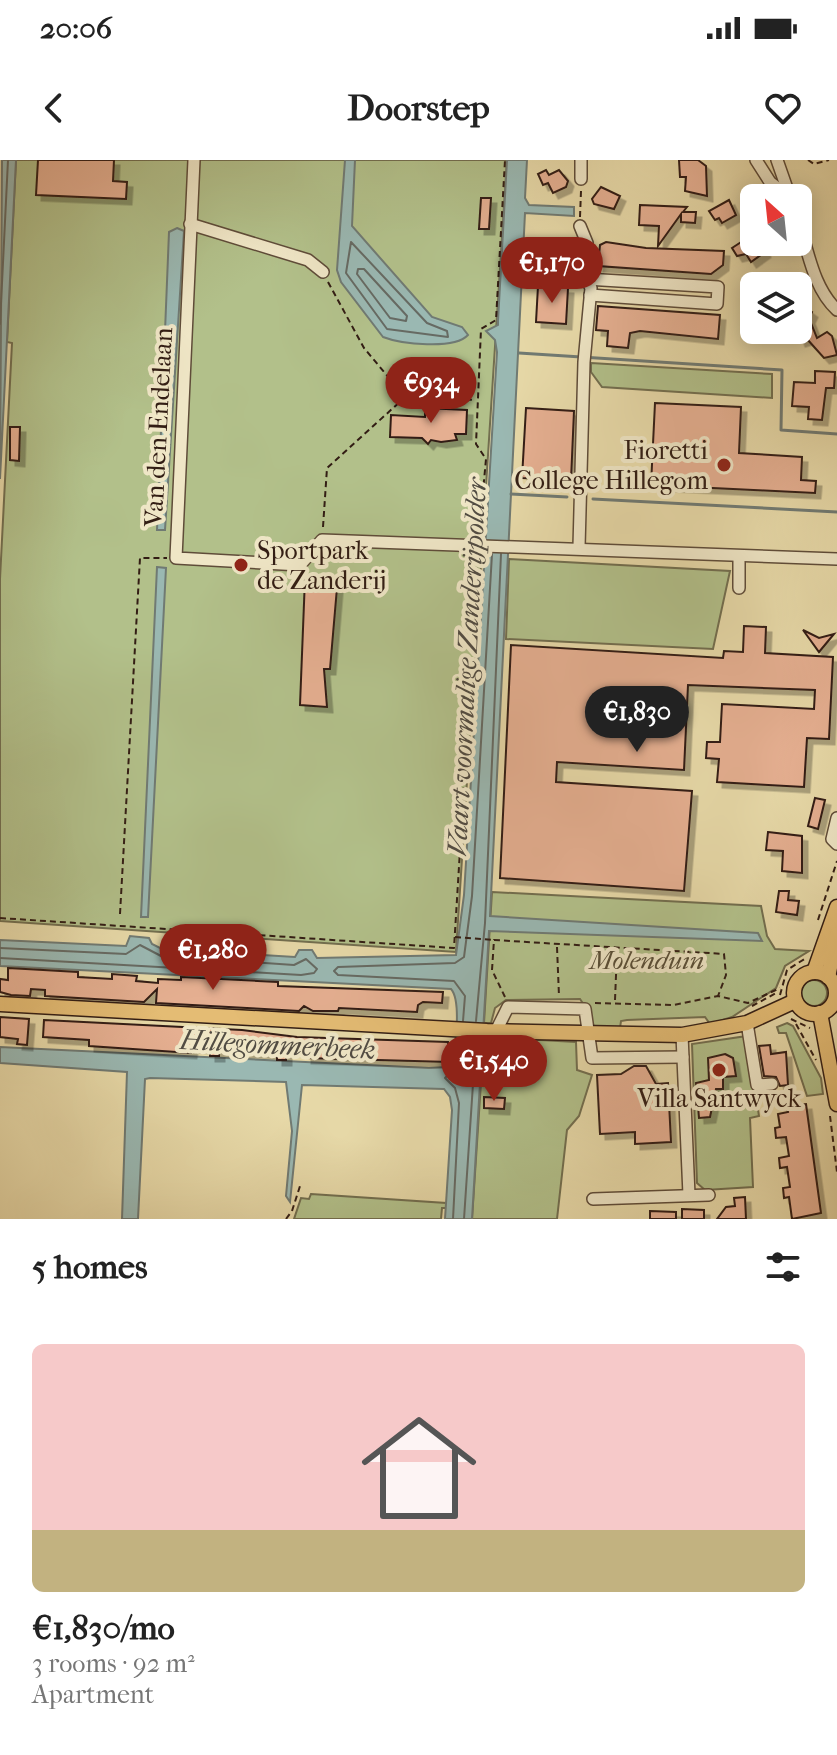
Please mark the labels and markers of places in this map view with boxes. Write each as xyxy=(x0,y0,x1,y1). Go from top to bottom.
pin: €1,170 xyxy=(487,237,617,305)
pin: €934 xyxy=(384,357,478,425)
place label: Fioretti College Hillegom xyxy=(514,435,708,496)
marker: Fioretti College Hillegom xyxy=(715,456,733,474)
place label: Sportpark de Zanderij xyxy=(257,535,387,596)
marker: Sportpark de Zanderij xyxy=(232,556,250,574)
pin: €1,830 xyxy=(572,686,702,754)
pin: €1,280 xyxy=(148,924,278,992)
pin: €1,540 xyxy=(429,1035,559,1103)
marker: Villa Santwyck xyxy=(710,1061,728,1079)
place label: Villa Santwyck xyxy=(636,1083,801,1114)

